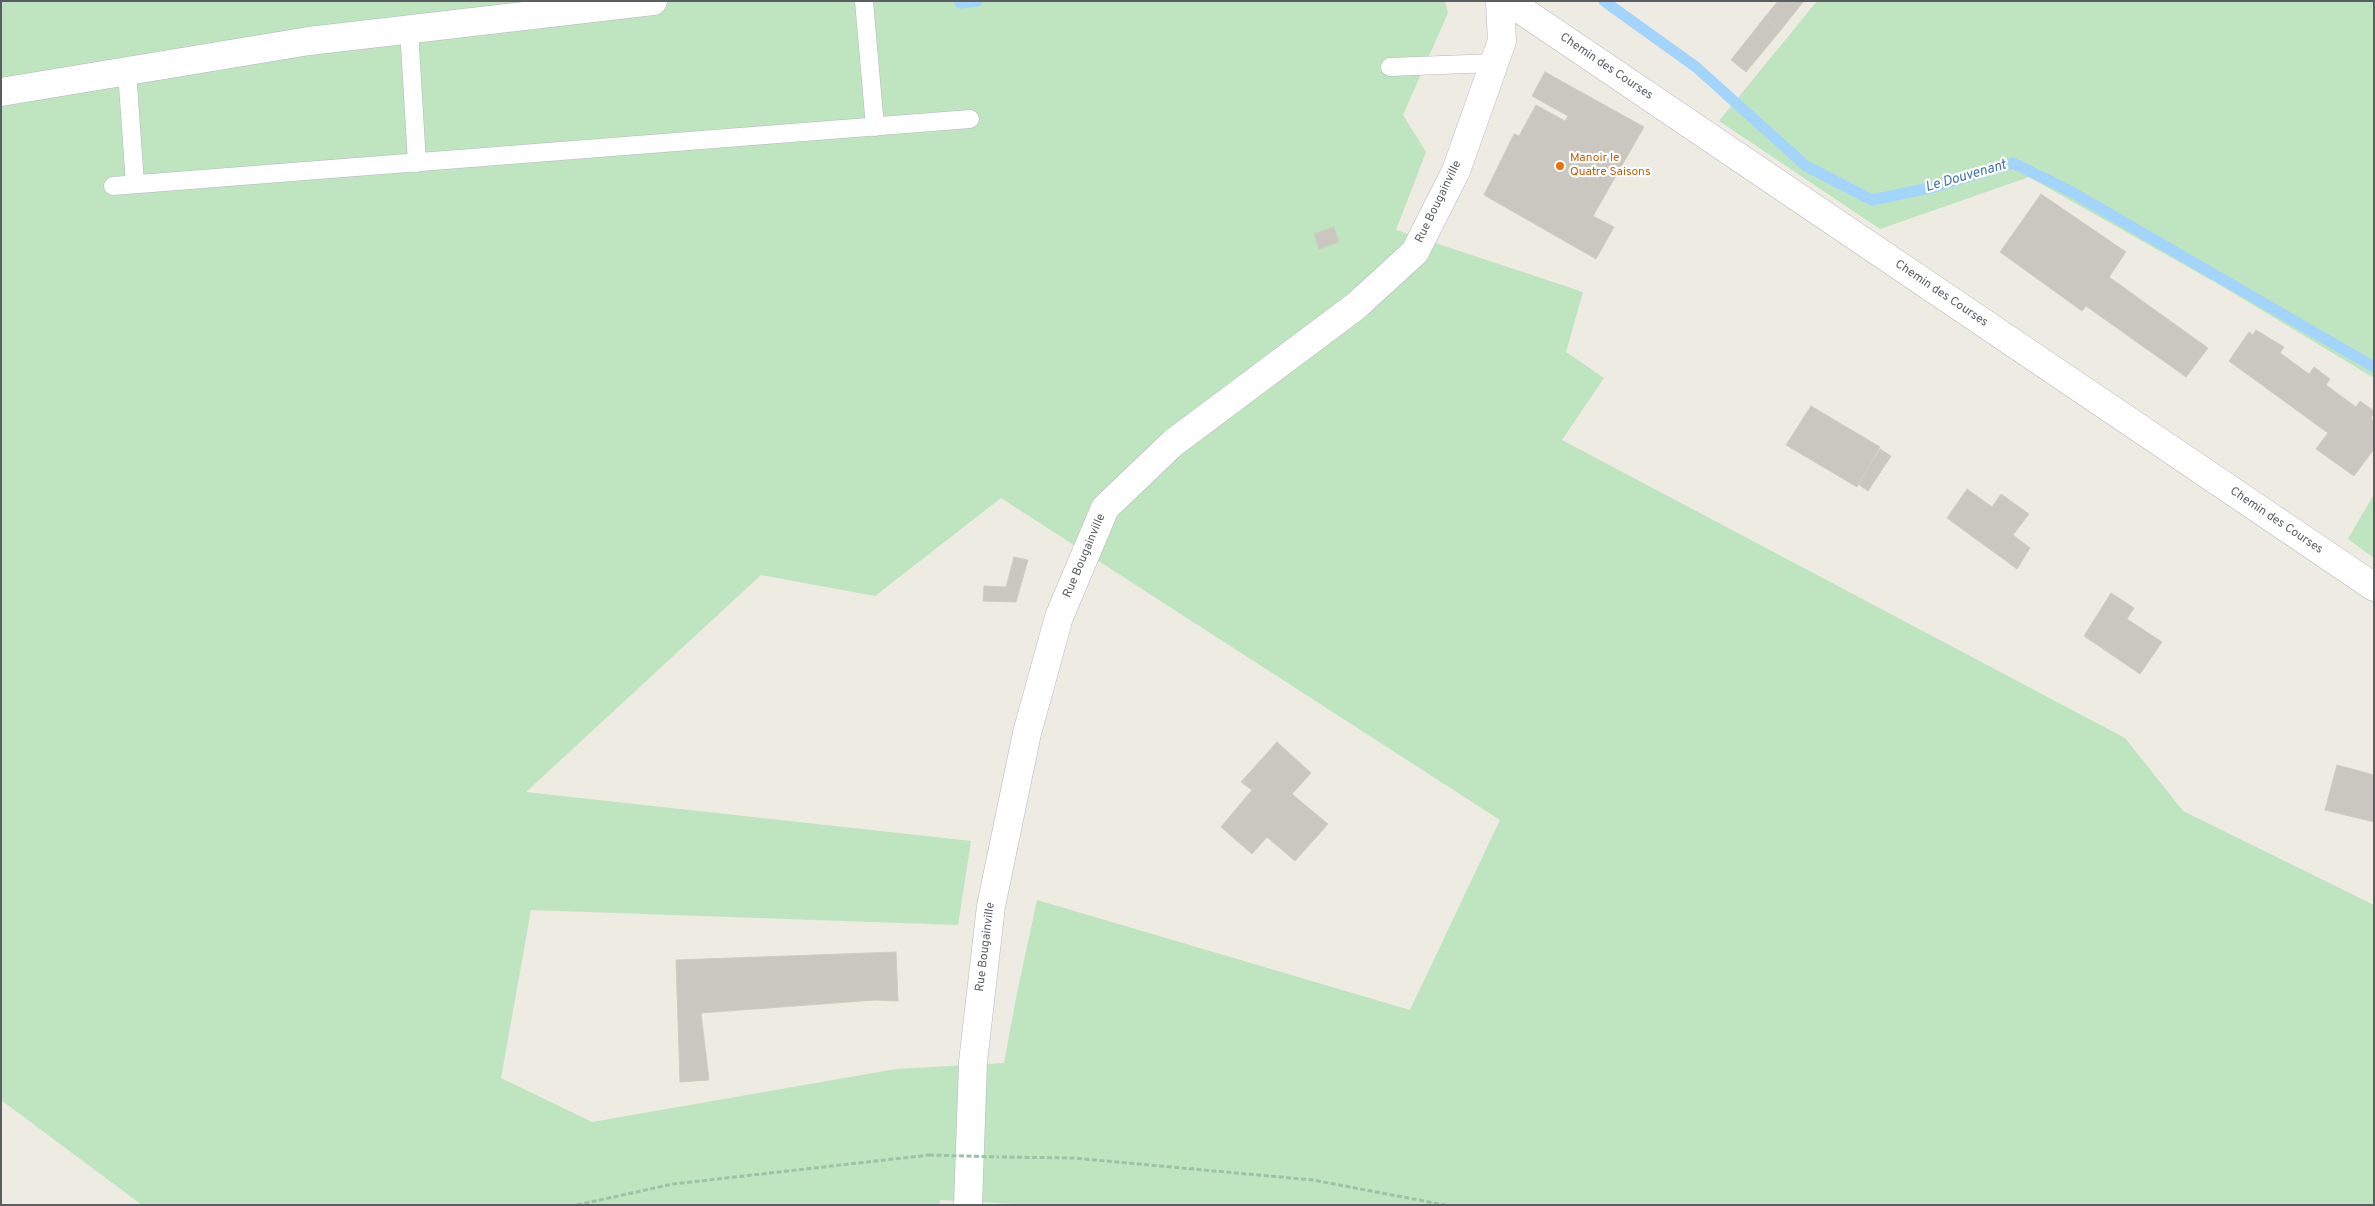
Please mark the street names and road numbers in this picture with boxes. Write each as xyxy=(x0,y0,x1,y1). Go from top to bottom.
street label: Chemin des Courses xyxy=(1557,31,1655,103)
street label: Rue Bougainville xyxy=(1413,158,1465,246)
street label: Chemin des Courses xyxy=(1892,258,1990,330)
street label: Chemin des Courses xyxy=(2227,485,2325,557)
street label: Rue Bougainville xyxy=(1061,512,1109,600)
street label: Rue Bougainville xyxy=(973,901,999,993)

